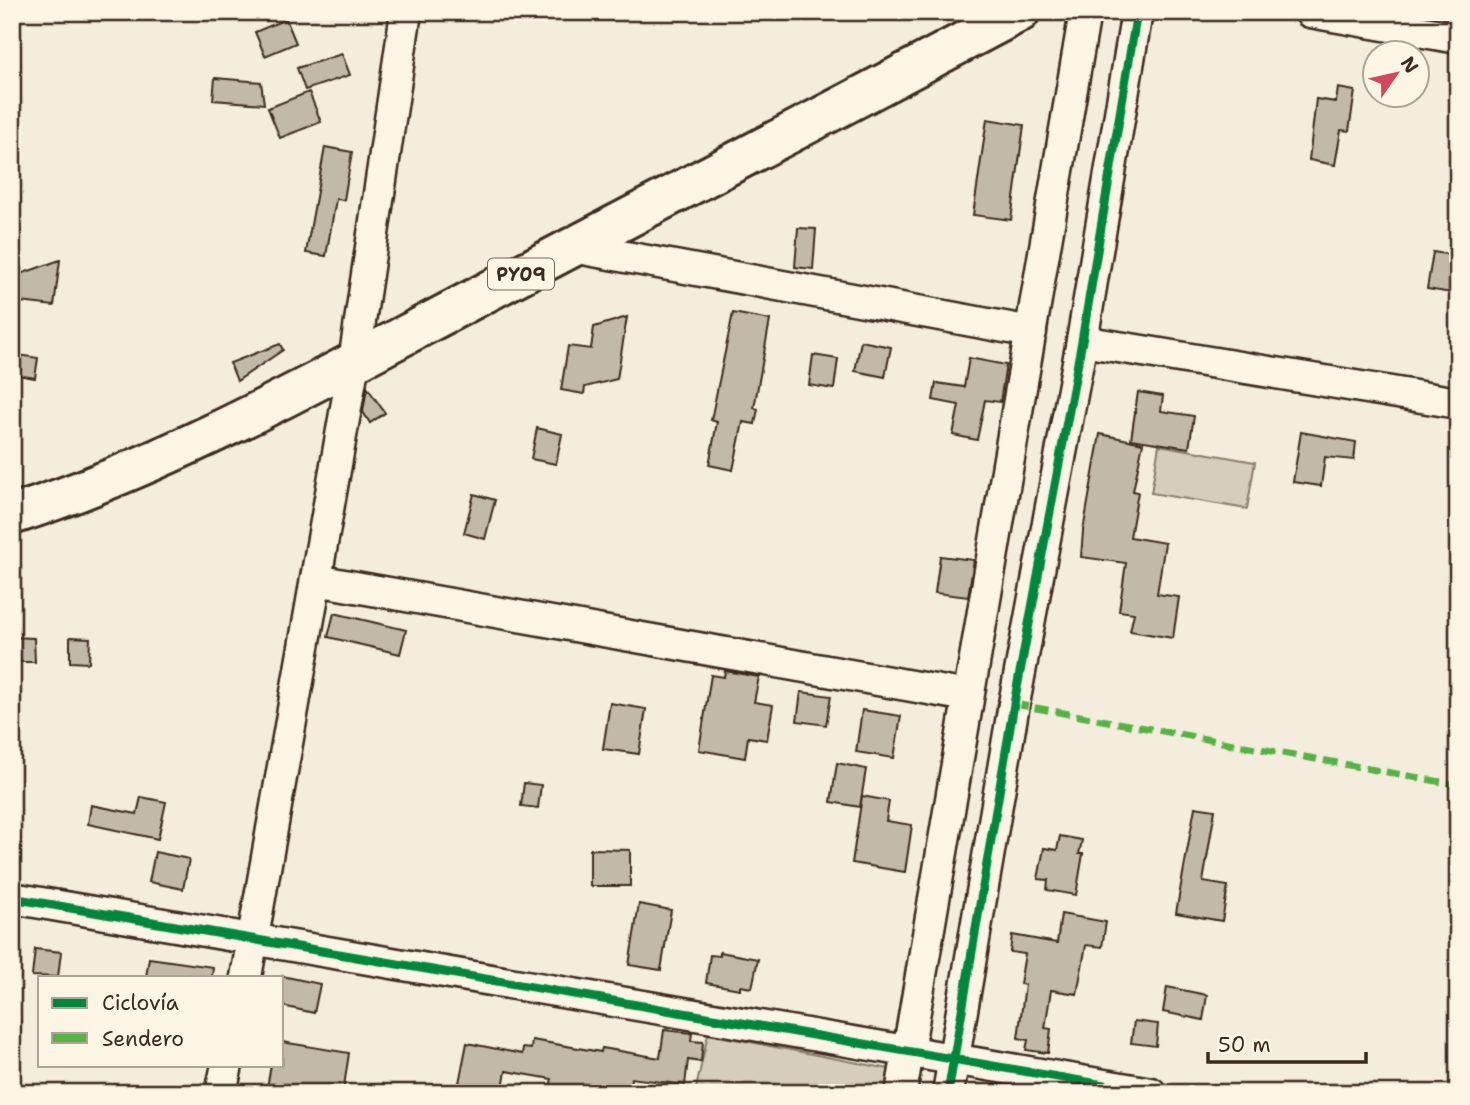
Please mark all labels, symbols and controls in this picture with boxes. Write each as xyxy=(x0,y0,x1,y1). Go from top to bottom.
north arrow xyxy=(1362,38,1432,108)
text: N xyxy=(1395,52,1424,78)
road number: PY09 xyxy=(488,258,554,290)
legend xyxy=(38,976,284,1066)
text: Ciclovía xyxy=(102,989,179,1017)
scale bar xyxy=(1208,1021,1365,1065)
text: Sendero xyxy=(102,1025,184,1053)
text: 50 m xyxy=(1218,1031,1271,1059)

